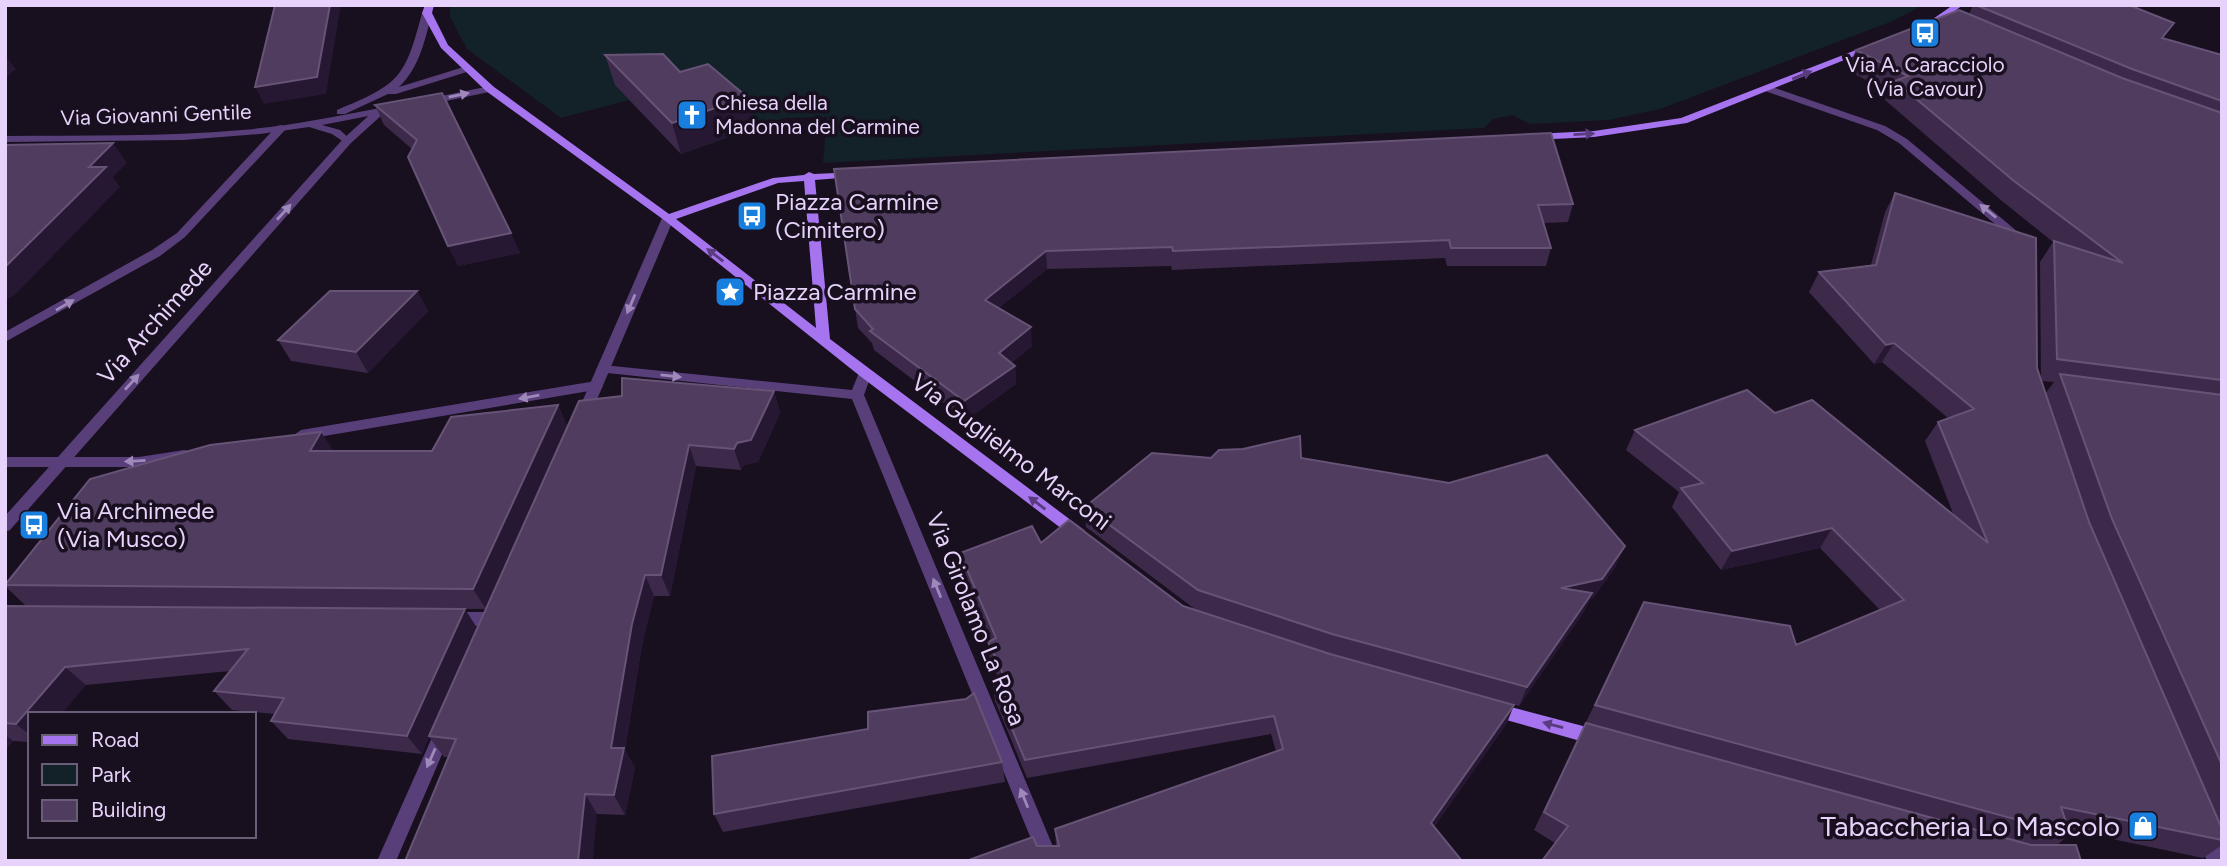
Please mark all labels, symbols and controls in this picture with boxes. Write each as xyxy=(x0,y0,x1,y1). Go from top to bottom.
bus stop icon: Via A. Caracciolo (Via Cavour) xyxy=(1908,16,1942,50)
place label: Via A. Caracciolo (Via Cavour) xyxy=(1845,52,2005,101)
one-way arrow xyxy=(1791,70,1812,81)
one-way arrow xyxy=(448,90,470,101)
place label: Chiesa della Madonna del Carmine xyxy=(715,90,920,139)
church icon: Chiesa della Madonna del Carmine xyxy=(675,98,709,132)
street label: Via Giovanni Gentile xyxy=(60,99,252,130)
one-way arrow xyxy=(1573,129,1595,140)
place label: Piazza Carmine (Cimitero) xyxy=(775,187,939,244)
bus stop icon: Piazza Carmine (Cimitero) xyxy=(735,199,769,233)
one-way arrow xyxy=(275,204,291,221)
one-way arrow xyxy=(1979,204,1996,219)
one-way arrow xyxy=(706,248,724,263)
street label: Via Archimede xyxy=(91,253,218,390)
place icon: Piazza Carmine xyxy=(713,275,747,309)
place label: Piazza Carmine xyxy=(753,277,917,306)
one-way arrow xyxy=(626,293,637,314)
one-way arrow xyxy=(55,299,74,311)
street label: Via Guglielmo Marconi xyxy=(906,367,1117,536)
one-way arrow xyxy=(661,371,683,382)
one-way arrow xyxy=(124,373,140,391)
one-way arrow xyxy=(518,392,540,403)
one-way arrow xyxy=(124,456,146,467)
place label: Via Archimede (Via Musco) xyxy=(57,496,214,553)
one-way arrow xyxy=(1028,496,1046,510)
bus stop icon: Via Archimede (Via Musco) xyxy=(17,508,51,542)
street label: Via Girolamo La Rosa xyxy=(920,508,1032,729)
one-way arrow xyxy=(931,577,942,598)
legend xyxy=(28,712,256,838)
one-way arrow xyxy=(1543,720,1564,730)
text: Road xyxy=(91,727,139,752)
one-way arrow xyxy=(425,748,437,768)
text: Park xyxy=(91,762,132,787)
one-way arrow xyxy=(1018,787,1029,808)
text: Building xyxy=(91,797,166,822)
place label: Tabaccheria Lo Mascolo xyxy=(1820,809,2120,843)
shop icon: Tabaccheria Lo Mascolo xyxy=(2126,809,2160,843)

